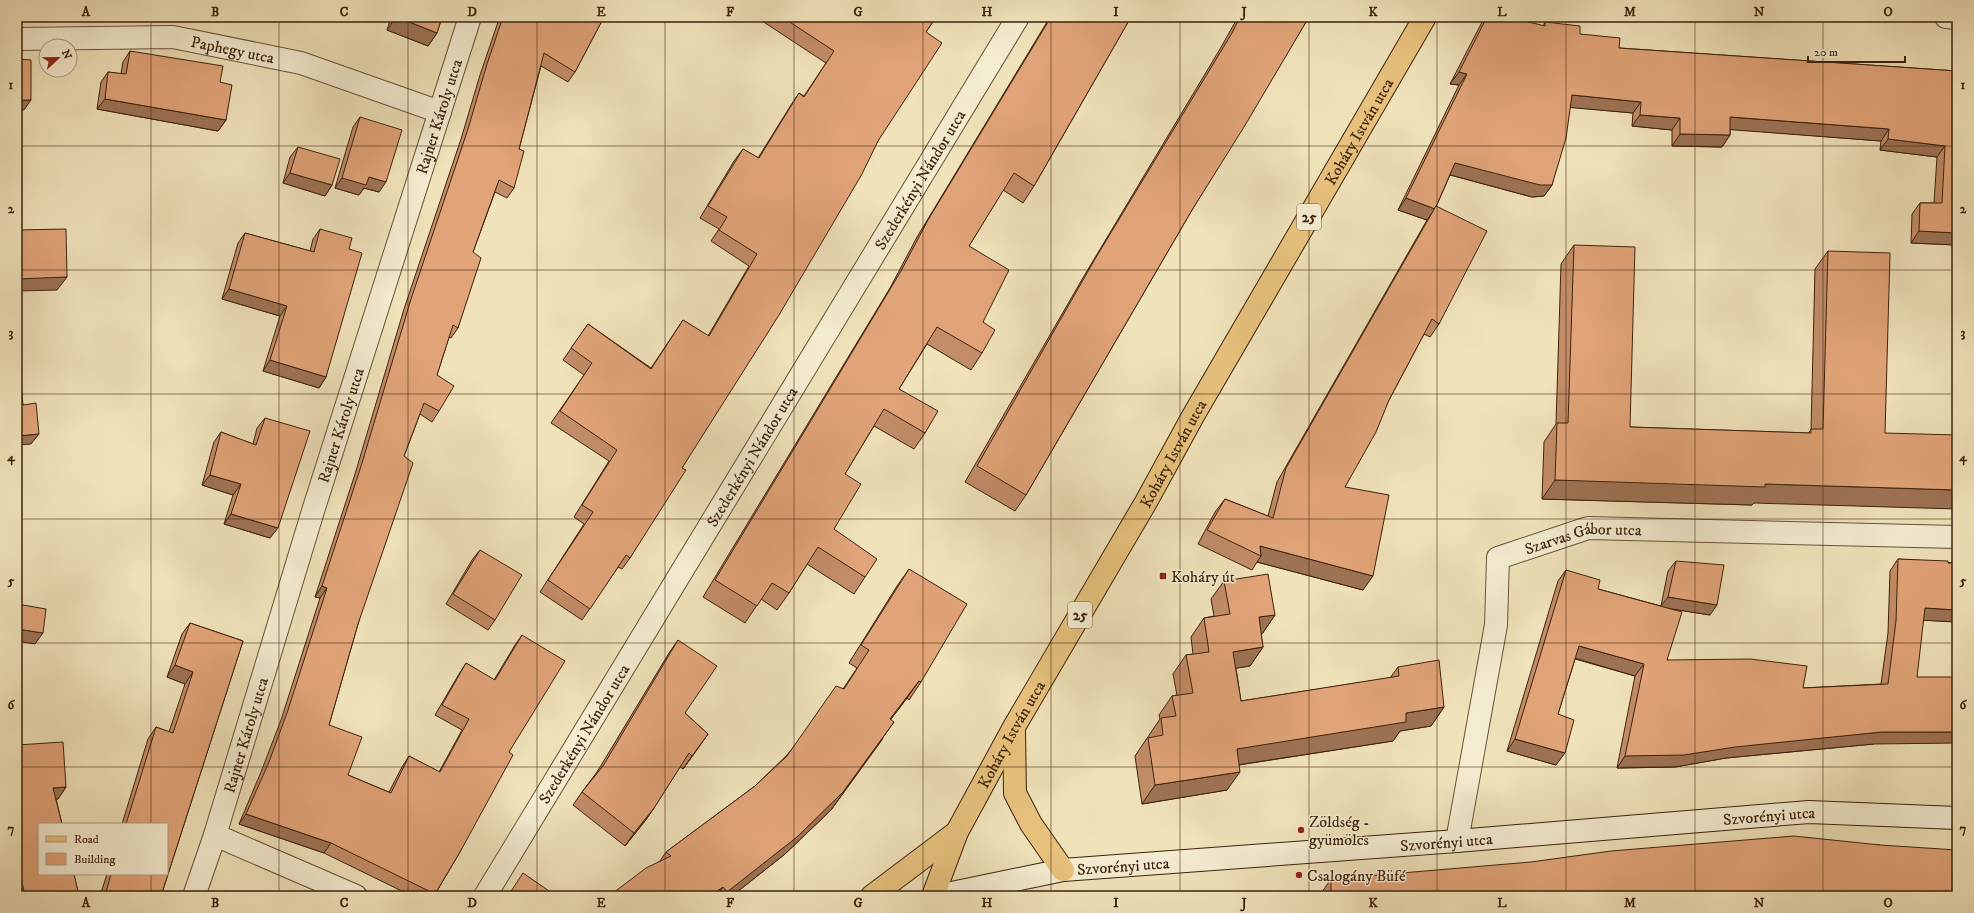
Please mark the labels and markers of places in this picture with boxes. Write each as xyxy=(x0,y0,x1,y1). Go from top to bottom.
place label: Koháry út xyxy=(1171,567,1235,587)
marker: Koháry út xyxy=(1158,571,1168,581)
place label: Zöldség - gyümölcs xyxy=(1309,812,1369,850)
marker: Zöldség - gyümölcs xyxy=(1296,825,1306,835)
place label: Csalogány Büfé xyxy=(1307,866,1406,886)
marker: Csalogány Büfé xyxy=(1294,870,1304,880)

